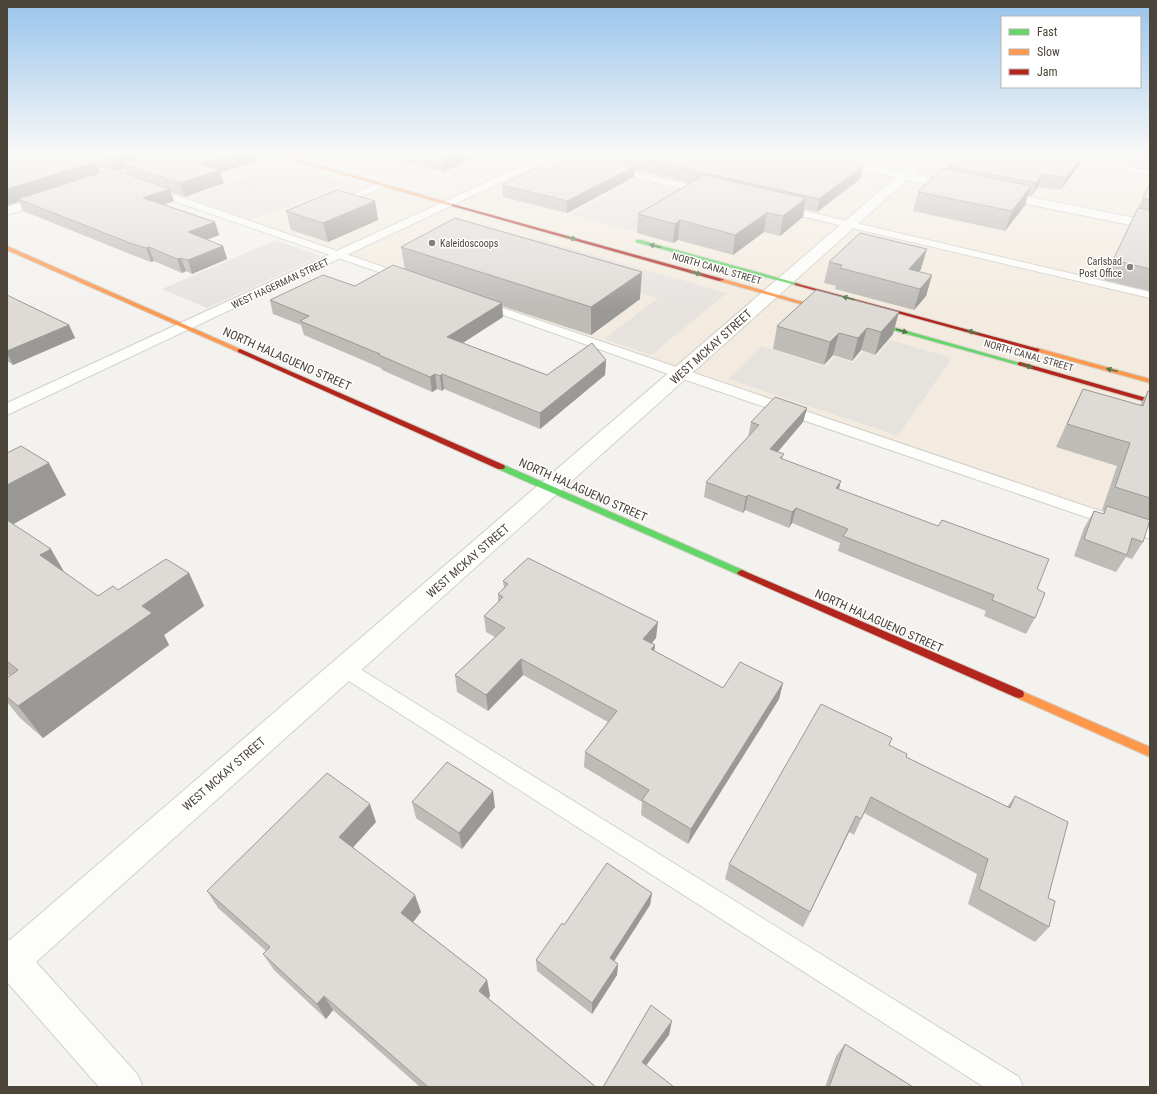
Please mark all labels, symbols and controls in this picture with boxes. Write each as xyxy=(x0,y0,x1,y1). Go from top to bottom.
legend xyxy=(1001,16,1141,88)
text: Fast xyxy=(1037,25,1058,39)
text: Slow xyxy=(1037,45,1060,59)
text: Jam xyxy=(1037,65,1058,79)
one-way arrow xyxy=(565,235,577,241)
marker: Kaleidoscoops xyxy=(427,238,437,248)
place label: Kaleidoscoops xyxy=(440,238,499,249)
one-way arrow xyxy=(649,243,661,249)
street label: NORTH CANAL STREET xyxy=(671,250,763,286)
street label: WEST HAGERMAN STREET xyxy=(230,256,331,311)
place label: Carlsbad Post Office xyxy=(1079,256,1122,279)
marker: Carlsbad Post Office xyxy=(1125,262,1135,272)
one-way arrow xyxy=(690,271,702,277)
one-way arrow xyxy=(842,295,854,301)
street label: WEST MCKAY STREET xyxy=(667,307,755,387)
street label: NORTH HALAGUENO STREET xyxy=(221,324,353,394)
one-way arrow xyxy=(896,328,908,334)
one-way arrow xyxy=(967,329,980,335)
street label: NORTH CANAL STREET xyxy=(983,337,1075,373)
one-way arrow xyxy=(1022,363,1034,369)
one-way arrow xyxy=(1106,367,1119,373)
street label: NORTH HALAGUENO STREET xyxy=(517,455,649,525)
street label: WEST MCKAY STREET xyxy=(424,521,512,601)
street label: NORTH HALAGUENO STREET xyxy=(813,586,945,656)
street label: WEST MCKAY STREET xyxy=(180,734,268,814)

